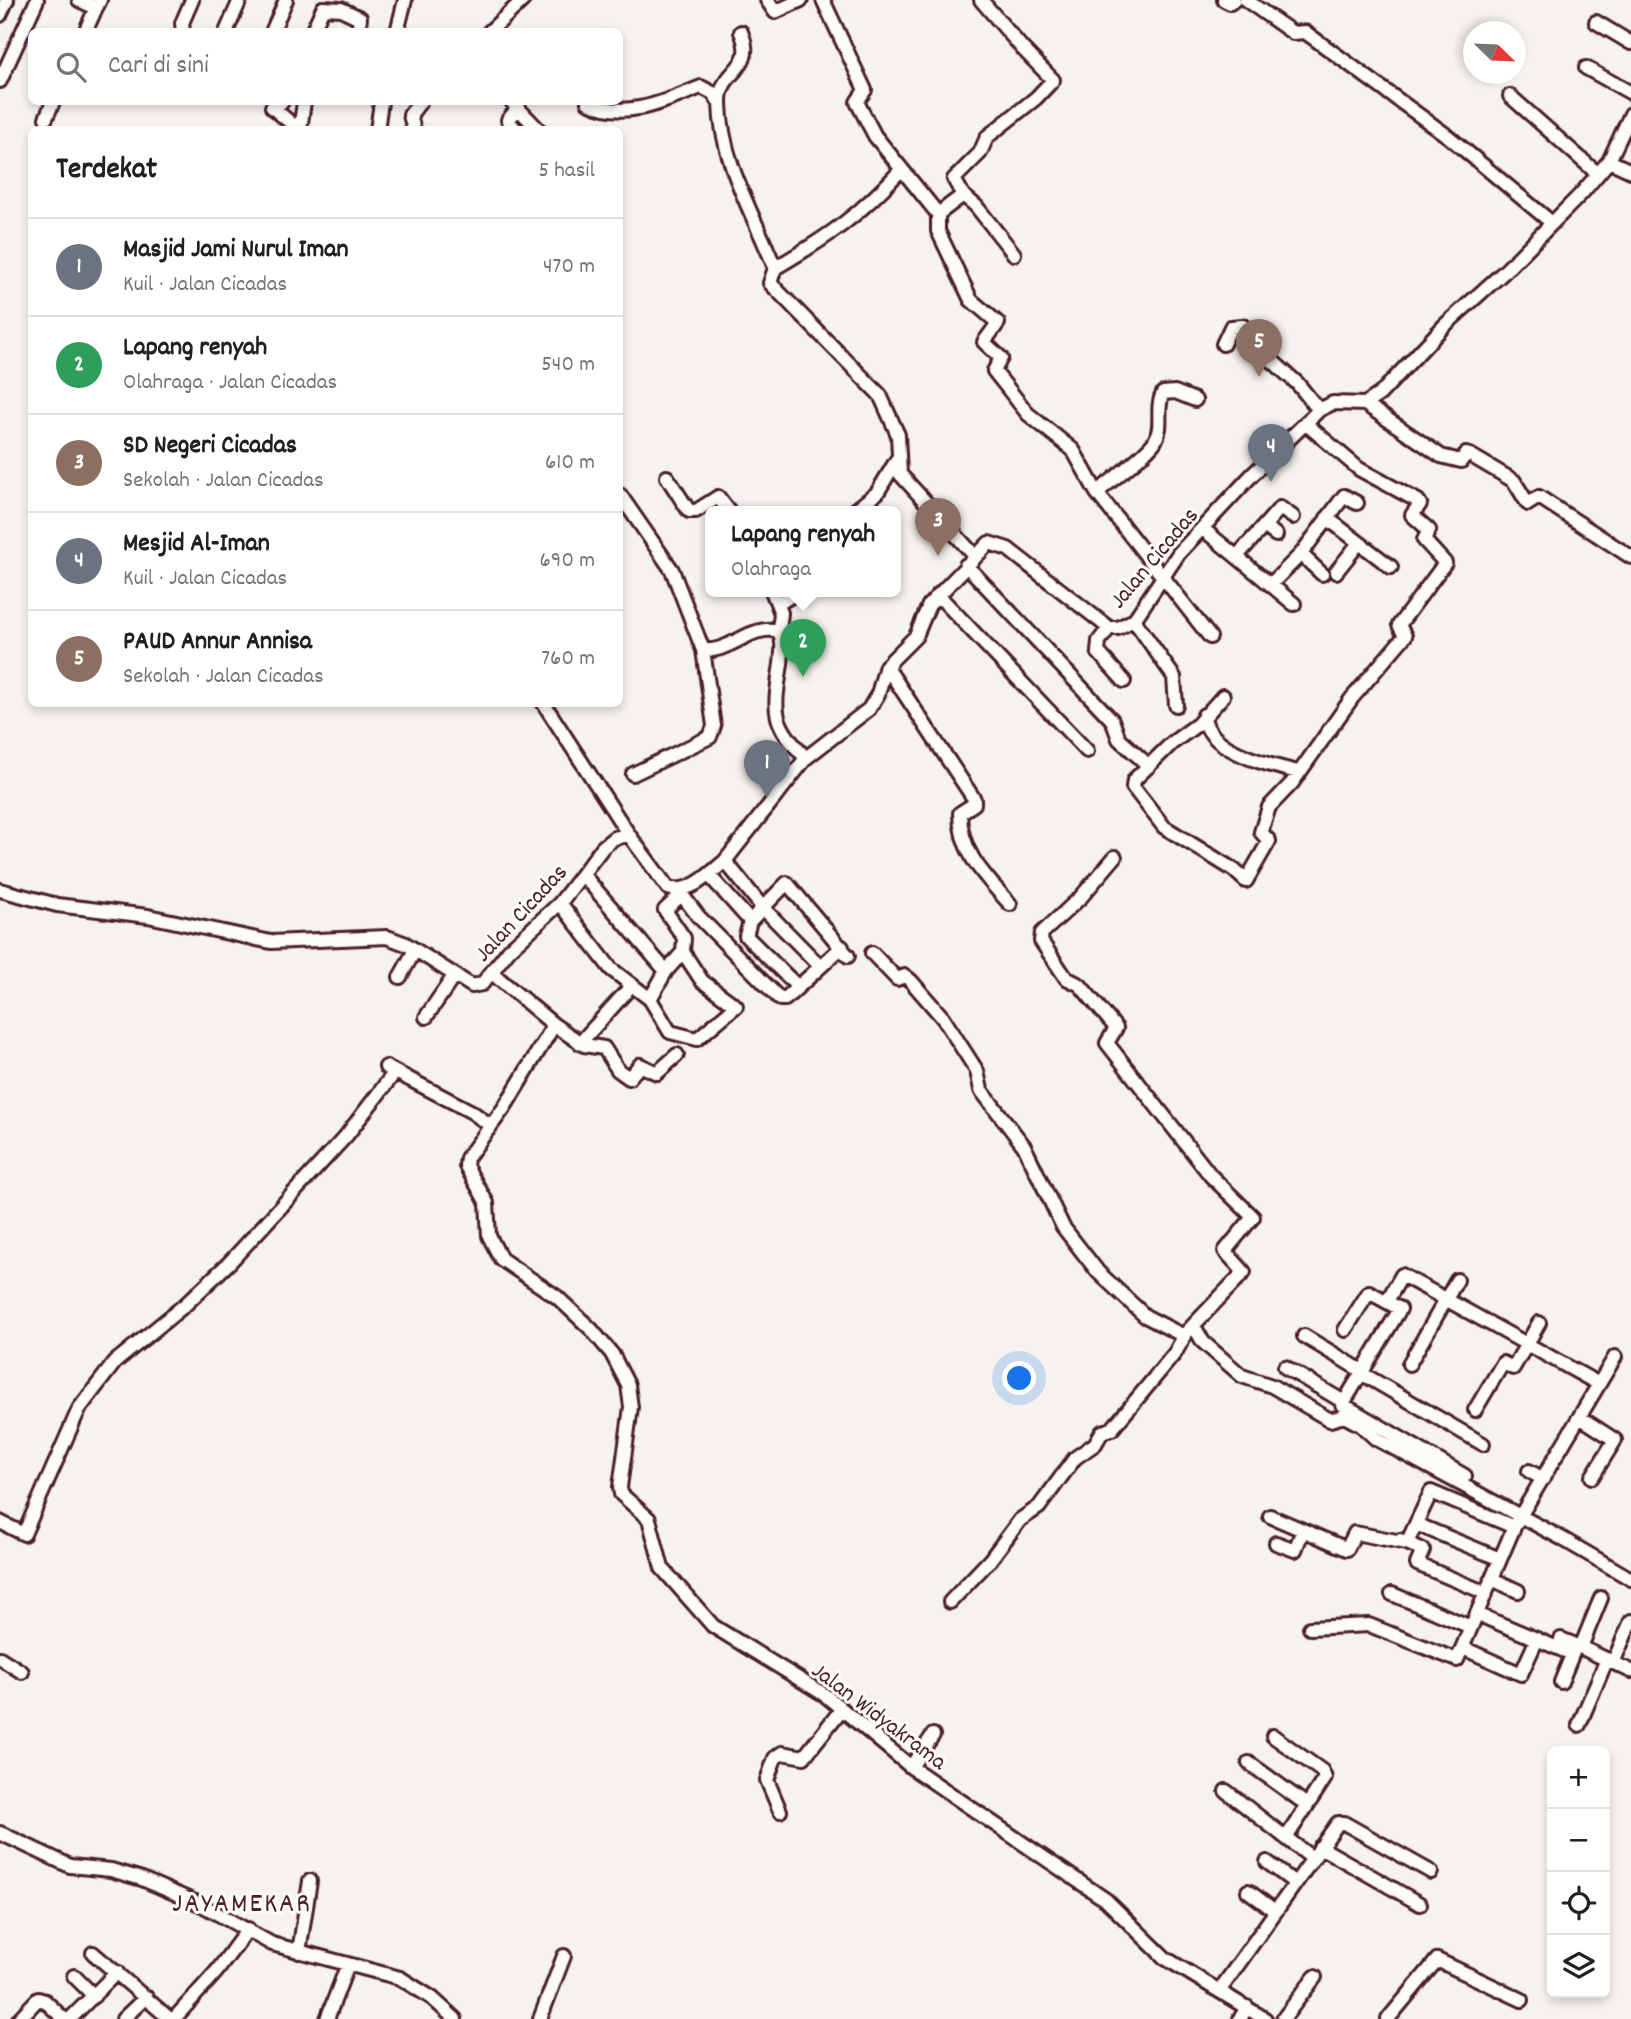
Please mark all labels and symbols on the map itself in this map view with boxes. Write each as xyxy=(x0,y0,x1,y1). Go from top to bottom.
north arrow xyxy=(1463,21,1526,84)
pin: 5 xyxy=(1236,319,1282,377)
pin: 4 xyxy=(1248,424,1294,482)
pin: 3 xyxy=(915,498,961,556)
street label: Jalan Cicadas xyxy=(1103,501,1208,617)
pin: 2 xyxy=(780,619,826,677)
pin: 1 xyxy=(744,740,790,798)
street label: Jalan Cicadas xyxy=(468,857,577,971)
your location xyxy=(1002,1361,1036,1395)
street label: Jalan Widyakrama xyxy=(803,1655,954,1780)
district label: JAYAMEKAR xyxy=(172,1886,312,1926)

